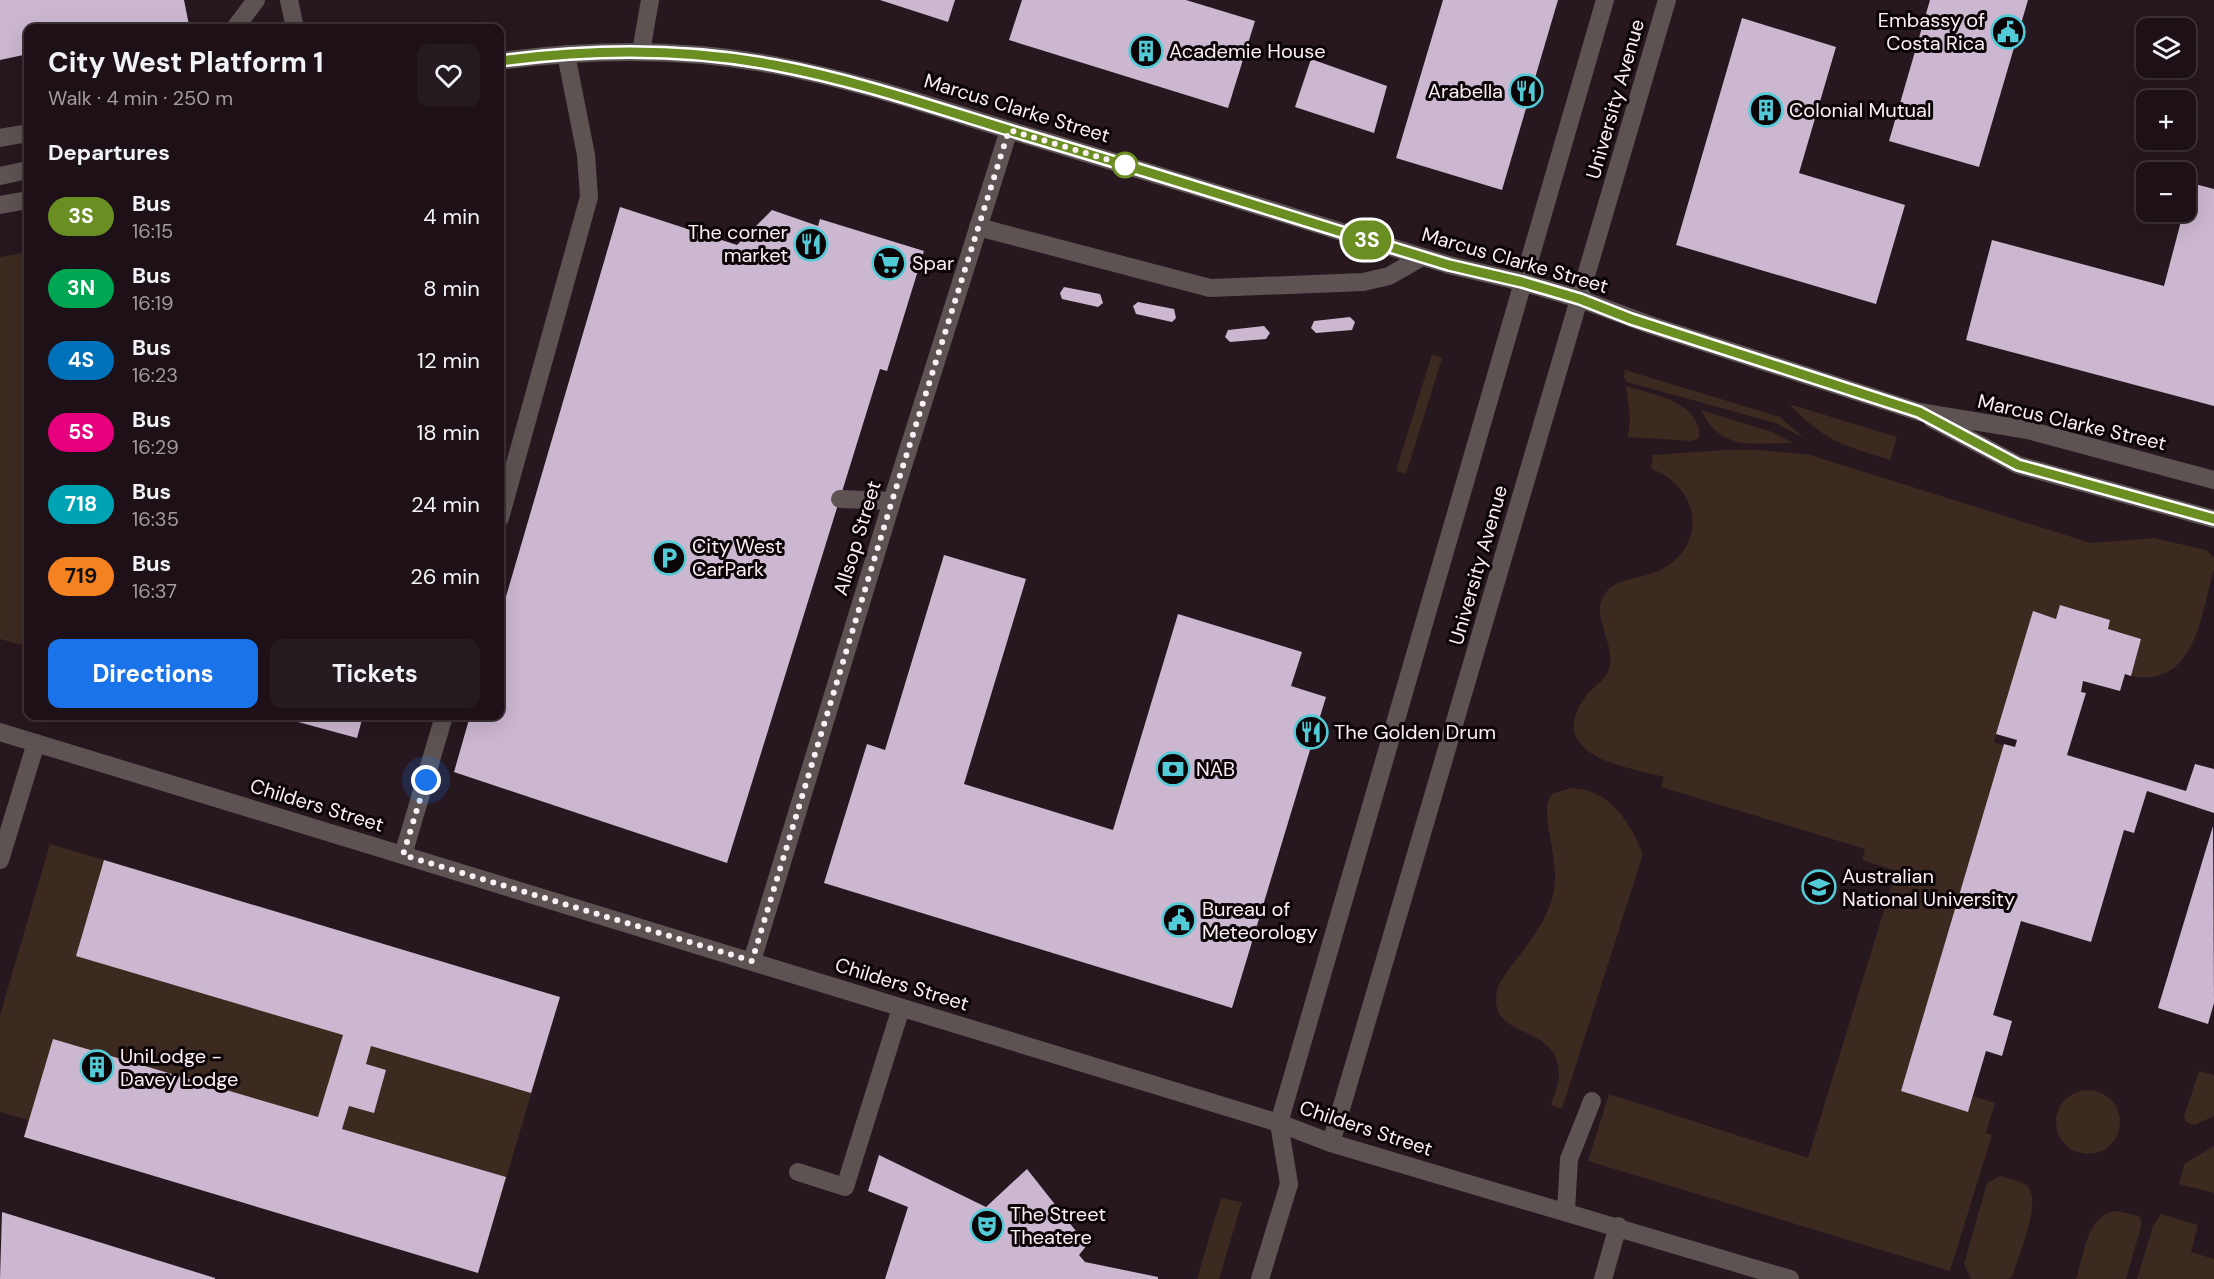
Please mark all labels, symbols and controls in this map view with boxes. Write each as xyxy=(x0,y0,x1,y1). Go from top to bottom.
place label: Embassy of Costa Rica xyxy=(1878,7,1985,56)
public building icon: Embassy of Costa Rica xyxy=(1990,14,2026,50)
street label: University Avenue xyxy=(1580,16,1650,182)
map controls xyxy=(2136,18,2196,222)
button: layers xyxy=(2136,18,2196,78)
building icon: Academie House xyxy=(1128,33,1164,69)
place label: Academie House xyxy=(1169,38,1326,64)
text: City West Platform 1 xyxy=(48,44,324,81)
button: heart xyxy=(417,44,480,107)
street label: Marcus Clarke Street xyxy=(921,67,1113,149)
restaurant icon: Arabella xyxy=(1508,73,1544,109)
place label: Arabella xyxy=(1428,78,1503,104)
text: Walk · 4 min · 250 m xyxy=(48,85,233,111)
button: + xyxy=(2136,90,2196,150)
building icon: Colonial Mutual xyxy=(1748,92,1784,128)
place label: Colonial Mutual xyxy=(1789,97,1931,123)
text: Departures xyxy=(48,138,170,167)
unlabelled marker xyxy=(1112,152,1138,178)
button: − xyxy=(2136,162,2196,222)
text: Bus xyxy=(132,189,171,218)
text: 3S xyxy=(68,202,94,230)
text: 4 min xyxy=(423,202,480,231)
text: 16:15 xyxy=(132,218,173,244)
place label: The corner market xyxy=(688,219,788,268)
line badge: 3S xyxy=(1340,220,1394,260)
street label: Marcus Clarke Street xyxy=(1419,221,1611,299)
restaurant icon: The corner market xyxy=(793,226,829,262)
text: 3S xyxy=(1354,226,1380,254)
supermarket icon: Spar xyxy=(871,245,907,281)
place label: Spar xyxy=(912,250,954,276)
text: Bus xyxy=(132,261,171,290)
text: 3N xyxy=(67,274,95,302)
text: 8 min xyxy=(423,274,480,303)
text: 16:19 xyxy=(132,290,174,316)
text: Bus xyxy=(132,333,171,362)
text: 4S xyxy=(68,346,94,374)
text: 12 min xyxy=(417,346,480,375)
text: 16:23 xyxy=(132,362,178,388)
street label: Marcus Clarke Street xyxy=(1975,388,2169,456)
text: Bus xyxy=(132,405,171,434)
text: 5S xyxy=(68,418,94,446)
text: 18 min xyxy=(416,418,480,447)
text: 16:29 xyxy=(132,434,179,460)
text: Bus xyxy=(132,477,171,506)
street label: Allsop Street xyxy=(827,477,887,599)
street label: University Avenue xyxy=(1443,482,1513,648)
text: 718 xyxy=(65,490,97,518)
text: 24 min xyxy=(411,490,480,519)
text: 16:35 xyxy=(132,506,179,532)
place label: City West CarPark xyxy=(692,533,783,582)
parking icon: City West CarPark xyxy=(651,540,687,576)
text: Bus xyxy=(132,549,171,578)
text: 719 xyxy=(65,562,97,590)
text: 26 min xyxy=(410,562,480,591)
text: 16:37 xyxy=(132,578,177,604)
button: Directions xyxy=(48,639,258,708)
button: Tickets xyxy=(270,639,480,708)
restaurant icon: The Golden Drum xyxy=(1293,714,1329,750)
place label: The Golden Drum xyxy=(1334,719,1496,745)
bank icon: NAB xyxy=(1155,751,1191,787)
place label: NAB xyxy=(1196,756,1235,782)
your location xyxy=(411,765,441,795)
street label: Childers Street xyxy=(247,772,387,838)
place label: Australian National University xyxy=(1842,863,2015,912)
school or university icon: Australian National University xyxy=(1801,869,1837,905)
place label: Bureau of Meteorology xyxy=(1202,896,1318,945)
public building icon: Bureau of Meteorology xyxy=(1161,902,1197,938)
street label: Childers Street xyxy=(832,951,972,1017)
place label: UniLodge - Davey Lodge xyxy=(120,1043,238,1092)
building icon: UniLodge - Davey Lodge xyxy=(79,1049,115,1085)
street label: Childers Street xyxy=(1296,1094,1436,1162)
place label: The Street Theatere xyxy=(1010,1201,1106,1250)
theatre icon: The Street Theatere xyxy=(969,1208,1005,1244)

